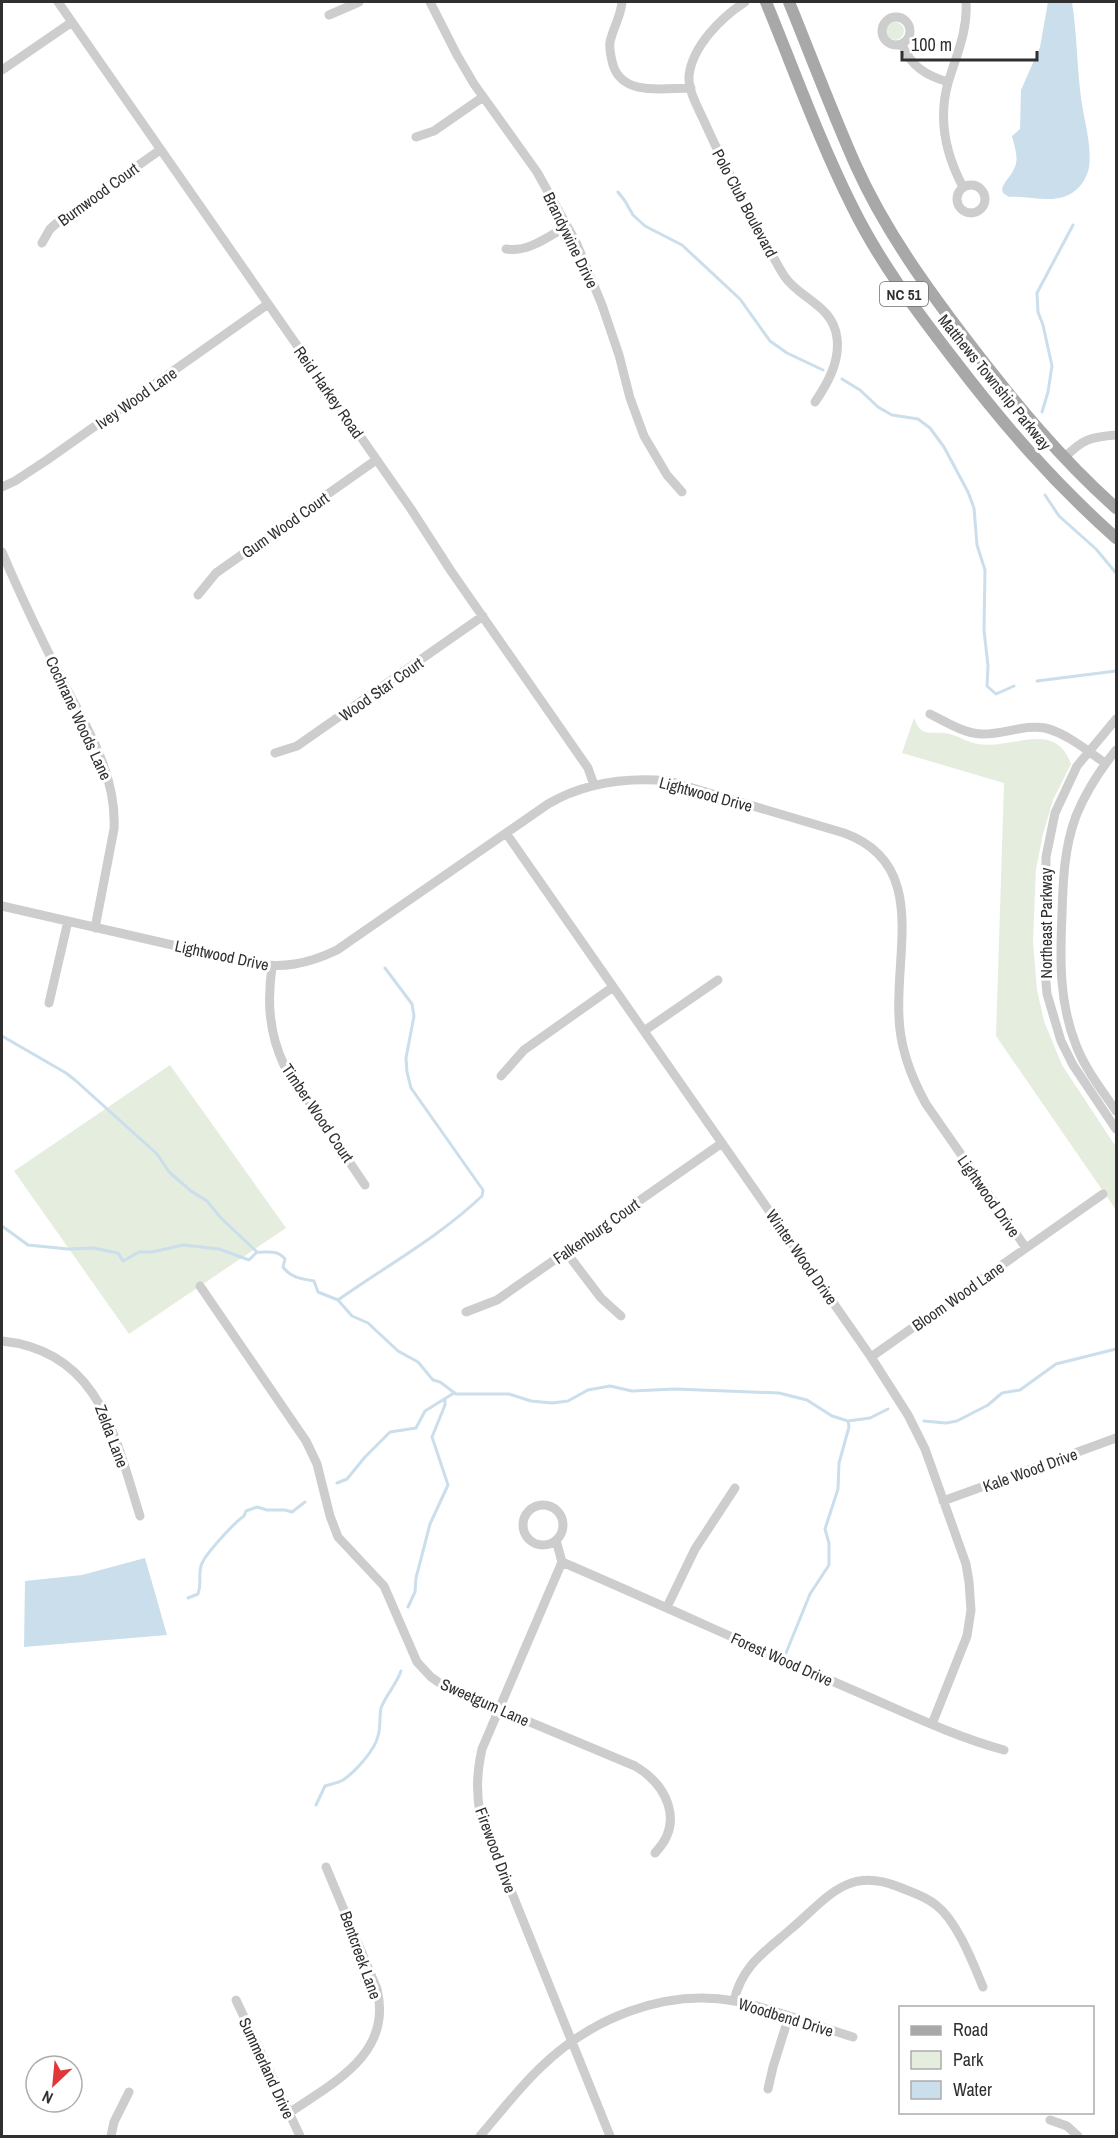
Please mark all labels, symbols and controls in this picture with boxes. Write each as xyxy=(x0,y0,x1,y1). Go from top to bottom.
scale bar xyxy=(902,24,1037,62)
text: 100 m xyxy=(911,32,952,57)
street label: Polo Club Boulevard xyxy=(707,145,783,261)
street label: Burnwood Court xyxy=(53,157,143,231)
street label: Brandywine Drive xyxy=(538,188,604,292)
road number: NC 51 xyxy=(880,282,928,306)
street label: Matthews Township Parkway xyxy=(933,309,1057,455)
street label: Reid Harkey Road xyxy=(289,341,369,443)
street label: Ivey Wood Lane xyxy=(91,362,181,434)
street label: Gum Wood Court xyxy=(237,487,333,563)
street label: Wood Star Court xyxy=(335,652,428,726)
street label: Cochrane Woods Lane xyxy=(41,653,117,783)
street label: Lightwood Drive xyxy=(657,771,755,817)
street label: Northeast Parkway xyxy=(1035,867,1057,978)
street label: Lightwood Drive xyxy=(173,934,271,976)
street label: Timber Wood Court xyxy=(277,1059,359,1167)
street label: Lightwood Drive xyxy=(953,1151,1025,1241)
street label: Falkenburg Court xyxy=(548,1193,644,1269)
street label: Winter Wood Drive xyxy=(761,1205,843,1309)
street label: Bloom Wood Lane xyxy=(908,1256,1008,1336)
street label: Zelda Lane xyxy=(90,1401,134,1471)
street label: Kale Wood Drive xyxy=(980,1443,1080,1497)
street label: Forest Wood Drive xyxy=(728,1627,836,1691)
street label: Sweetgum Lane xyxy=(437,1673,533,1731)
street label: Firewood Drive xyxy=(470,1804,522,1896)
street label: Bentcreek Lane xyxy=(335,1908,387,2002)
street label: Woodbend Drive xyxy=(736,1992,836,2042)
legend xyxy=(899,2006,1094,2114)
street label: Summerland Drive xyxy=(234,2014,300,2122)
text: Road xyxy=(953,2017,988,2042)
text: Park xyxy=(953,2047,984,2072)
north arrow xyxy=(24,2054,84,2114)
text: Water xyxy=(953,2077,992,2102)
text: N xyxy=(38,2086,57,2109)

